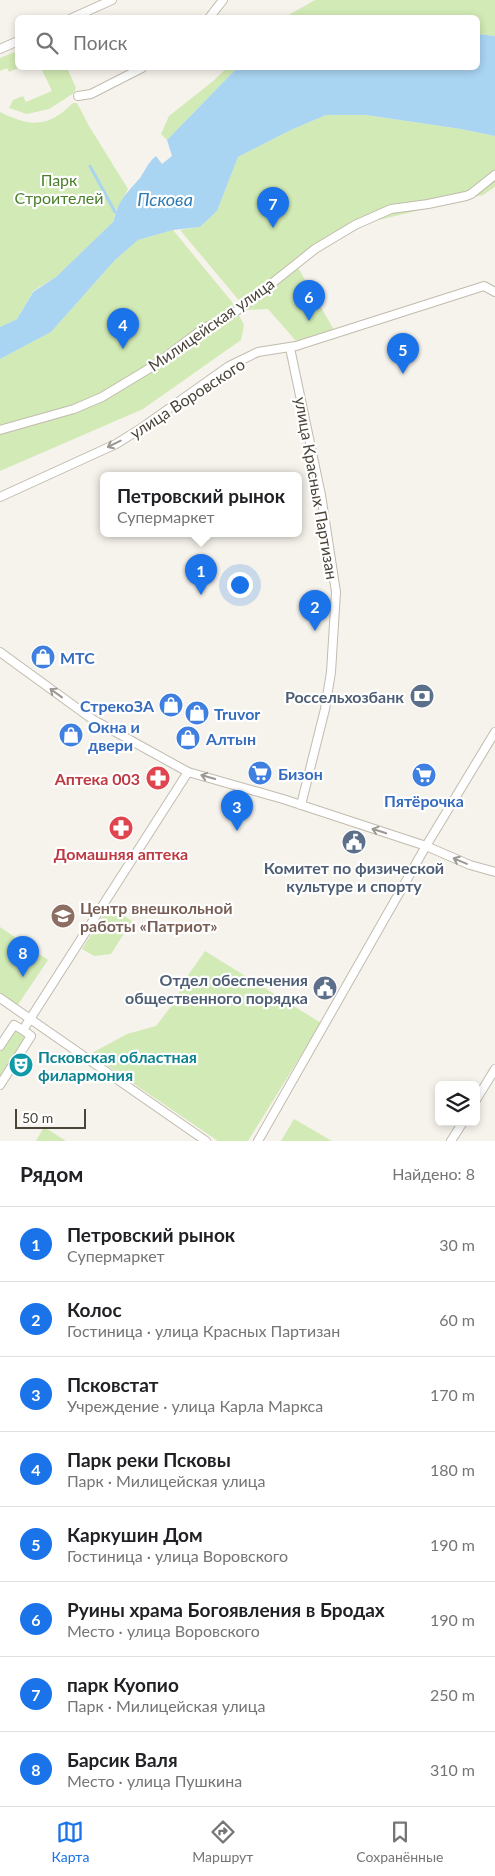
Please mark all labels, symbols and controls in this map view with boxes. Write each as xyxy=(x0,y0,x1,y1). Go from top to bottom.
search box xyxy=(15,15,480,70)
icon: search xyxy=(33,29,61,57)
text: Поиск xyxy=(73,31,127,54)
park label: Парк Строителей xyxy=(15,170,103,207)
pin: 7 xyxy=(257,187,289,228)
water label: Пскова xyxy=(137,188,193,210)
street label: Милицейская улица xyxy=(144,273,278,375)
pin: 6 xyxy=(293,280,325,321)
pin: 4 xyxy=(107,308,139,349)
pin: 5 xyxy=(387,333,419,374)
street label: улица Воровского xyxy=(126,354,248,442)
street label: улица Красных Партизан xyxy=(292,395,342,581)
one-way arrow xyxy=(107,440,122,449)
popup xyxy=(100,472,302,537)
text: Петровский рынок xyxy=(117,484,285,507)
text: Супермаркет xyxy=(117,507,215,526)
pin: 1 xyxy=(185,554,217,595)
your location xyxy=(227,572,253,598)
pin: 2 xyxy=(299,590,331,631)
shop icon: МТС xyxy=(30,644,56,670)
place label: МТС xyxy=(60,648,95,667)
bank icon: Россельхозбанк xyxy=(409,683,435,709)
place label: Россельхозбанк xyxy=(285,687,404,706)
one-way arrow xyxy=(49,688,63,698)
shop icon: СтрекоЗА xyxy=(158,692,184,718)
place label: СтрекоЗА xyxy=(80,696,155,715)
shop icon: Truvor xyxy=(184,700,210,726)
place label: Truvor xyxy=(214,704,260,723)
place label: Окна и двери xyxy=(88,717,140,754)
shop icon: Окна и двери xyxy=(58,722,84,748)
shop icon: Алтын xyxy=(175,725,201,751)
place label: Алтын xyxy=(205,729,256,748)
supermarket icon: Бизон xyxy=(247,760,273,786)
supermarket icon: Пятёрочка xyxy=(411,762,437,788)
place label: Бизон xyxy=(278,764,323,783)
pharmacy icon: Аптека 003 xyxy=(145,765,171,791)
place label: Аптека 003 xyxy=(54,769,140,788)
one-way arrow xyxy=(200,772,216,782)
pin: 3 xyxy=(221,790,253,831)
place label: Пятёрочка xyxy=(384,791,464,810)
pharmacy icon: Домашняя аптека xyxy=(108,815,134,841)
one-way arrow xyxy=(372,826,388,835)
public building icon: Комитет по физической культуре и спорту xyxy=(341,829,367,855)
place label: Домашняя аптека xyxy=(54,844,188,863)
one-way arrow xyxy=(453,855,468,865)
place label: Комитет по физической культуре и спорту xyxy=(264,858,444,895)
place label: Центр внешкольной работы «Патриот» xyxy=(80,898,232,935)
school or university icon: Центр внешкольной работы «Патриот» xyxy=(50,903,76,929)
pin: 8 xyxy=(7,936,39,977)
place label: Отдел обеспечения общественного порядка xyxy=(125,970,308,1007)
public building icon: Отдел обеспечения общественного порядка xyxy=(312,975,338,1001)
place label: Псковская областная филармония xyxy=(38,1047,197,1084)
theatre icon: Псковская областная филармония xyxy=(8,1052,34,1078)
map controls xyxy=(435,1081,480,1126)
button: layers xyxy=(435,1081,480,1126)
scale bar xyxy=(15,1106,86,1129)
text: 50 m xyxy=(22,1109,53,1126)
text: Рядом xyxy=(20,1161,83,1186)
text: Найдено: 8 xyxy=(392,1164,475,1183)
text: Петровский рынок xyxy=(67,1223,235,1246)
text: 1 xyxy=(31,1235,41,1254)
text: 30 m xyxy=(439,1235,475,1254)
text: Супермаркет xyxy=(67,1246,165,1265)
text: Колос xyxy=(67,1298,122,1321)
text: 2 xyxy=(31,1310,41,1329)
text: 60 m xyxy=(439,1310,475,1329)
text: Гостиница · улица Красных Партизан xyxy=(67,1321,340,1340)
text: Псковстат xyxy=(67,1373,159,1396)
text: 3 xyxy=(31,1385,41,1404)
text: 170 m xyxy=(430,1385,475,1404)
text: Учреждение · улица Карла Маркса xyxy=(67,1396,323,1415)
text: Парк реки Псковы xyxy=(67,1448,231,1471)
text: 4 xyxy=(31,1460,41,1479)
text: 180 m xyxy=(430,1460,475,1479)
text: Парк · Милицейская улица xyxy=(67,1471,265,1490)
text: Каркушин Дом xyxy=(67,1523,203,1546)
text: 5 xyxy=(31,1535,41,1554)
text: 190 m xyxy=(430,1535,475,1554)
text: Гостиница · улица Воровского xyxy=(67,1546,288,1565)
text: Руины храма Богоявления в Бродах xyxy=(67,1598,385,1621)
text: 6 xyxy=(31,1610,41,1629)
text: 190 m xyxy=(430,1610,475,1629)
text: Место · улица Воровского xyxy=(67,1621,260,1640)
text: парк Куопио xyxy=(67,1673,179,1696)
text: 7 xyxy=(31,1685,41,1704)
text: 250 m xyxy=(430,1685,475,1704)
text: Парк · Милицейская улица xyxy=(67,1696,265,1715)
text: Барсик Валя xyxy=(67,1748,178,1771)
text: 8 xyxy=(31,1760,41,1779)
text: 310 m xyxy=(430,1760,475,1779)
text: Место · улица Пушкина xyxy=(67,1771,242,1790)
tab: Карта xyxy=(51,1818,89,1865)
tab: Маршрут xyxy=(192,1818,253,1865)
tab: Сохранённые xyxy=(356,1818,443,1865)

